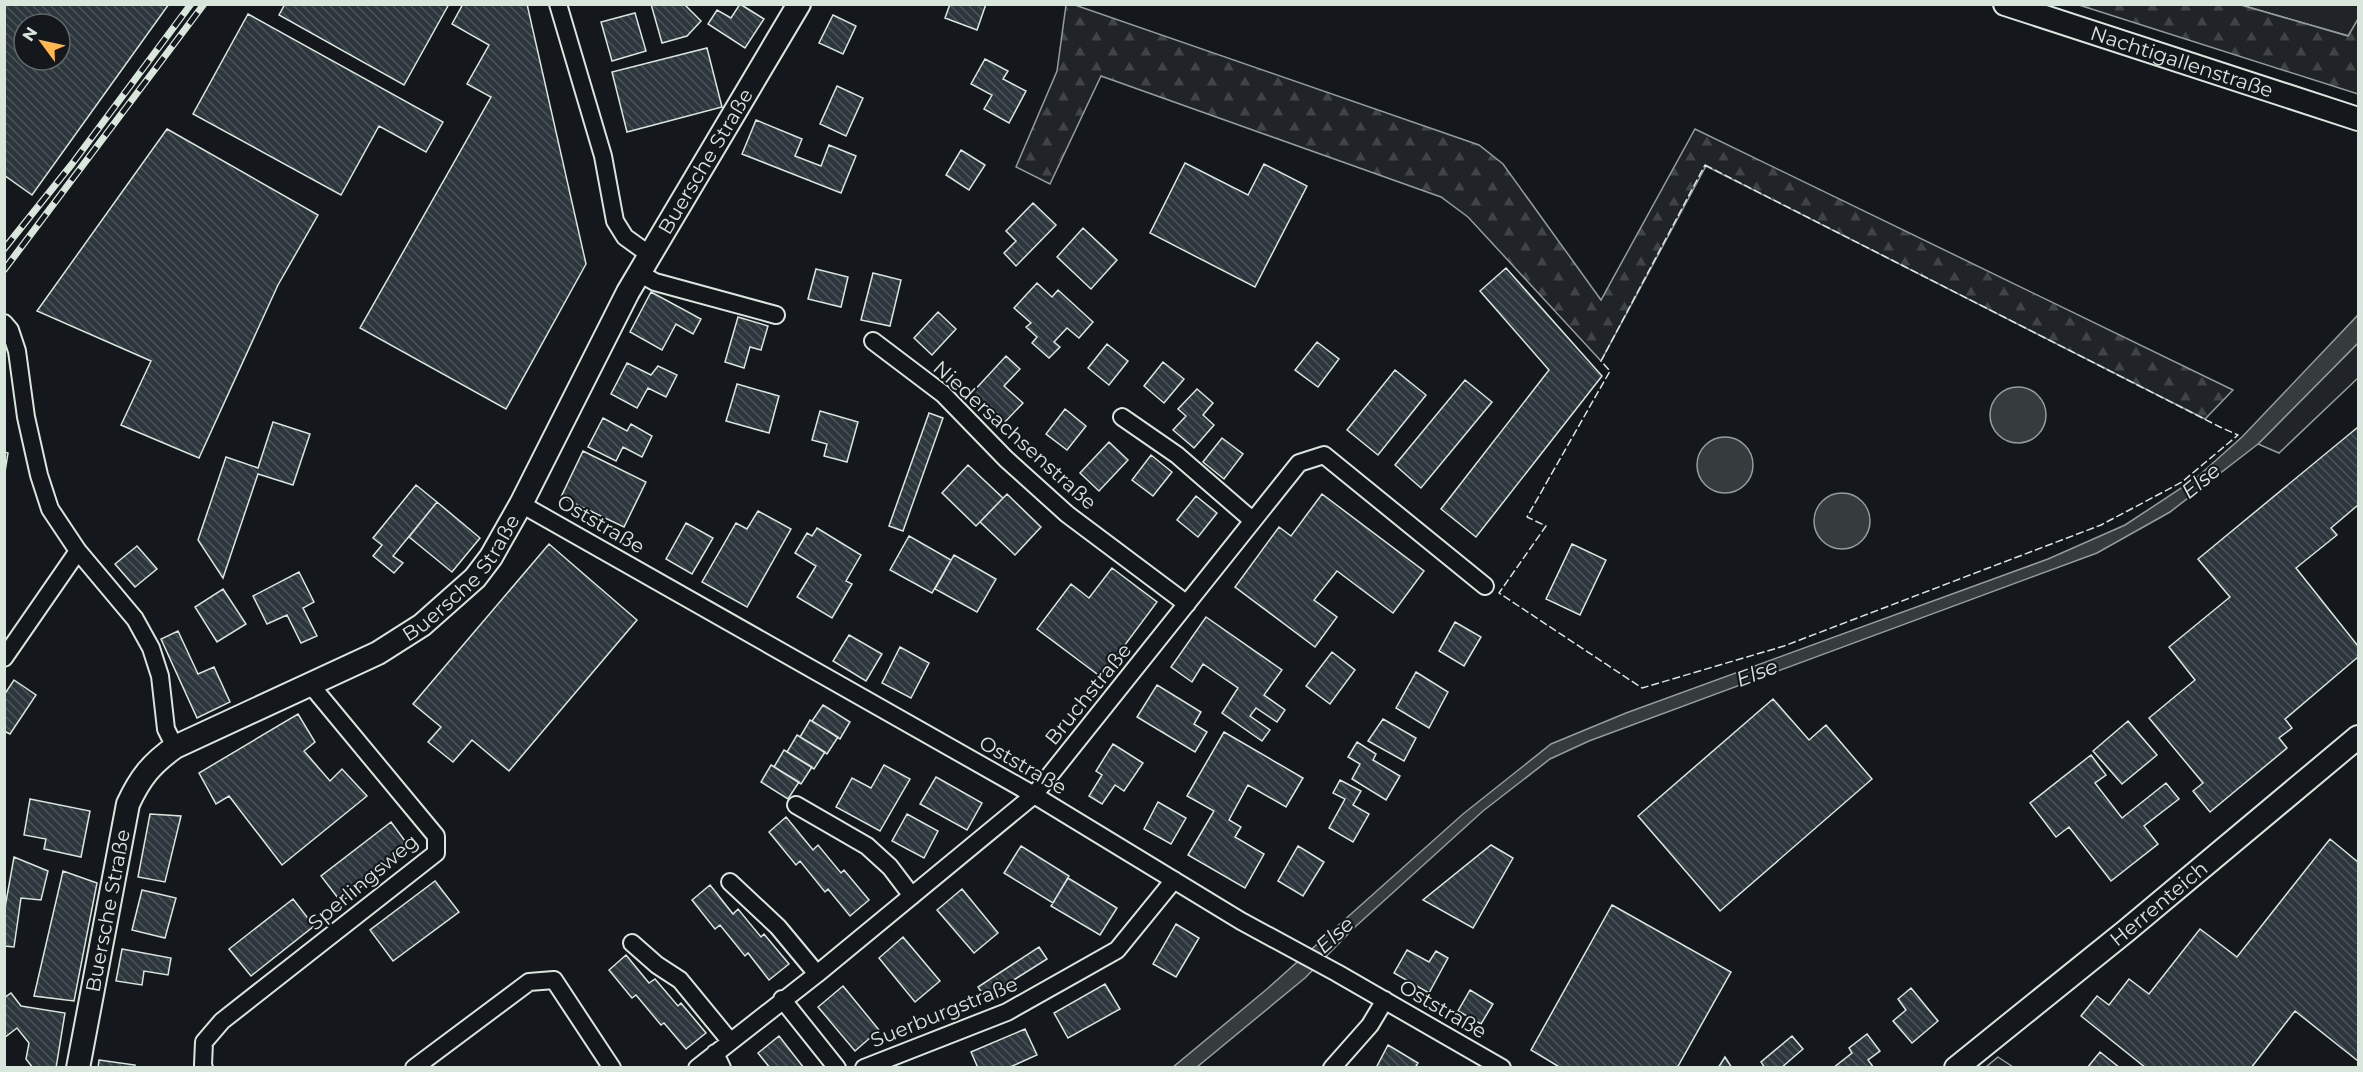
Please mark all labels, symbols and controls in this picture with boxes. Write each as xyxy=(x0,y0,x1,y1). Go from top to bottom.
north arrow xyxy=(12,12,72,72)
street label: Nachtigallenstraße xyxy=(2088,21,2276,103)
text: N xyxy=(18,24,41,45)
street label: Buersche Straße xyxy=(653,84,758,239)
street label: Niedersachsenstraße xyxy=(928,355,1102,515)
water label: Else xyxy=(2176,457,2225,504)
street label: Oststraße xyxy=(553,489,649,559)
street label: Buersche Straße xyxy=(398,510,525,646)
street label: Bruchstraße xyxy=(1040,638,1136,750)
water label: Else xyxy=(1732,653,1781,692)
street label: Oststraße xyxy=(975,730,1071,800)
street label: Buersche Straße xyxy=(81,827,135,994)
street label: Sperlingsweg xyxy=(303,829,423,935)
street label: Herrenteich xyxy=(2105,856,2212,951)
water label: Else xyxy=(1310,911,1359,958)
street label: Suerburgstraße xyxy=(867,972,1021,1052)
street label: Oststraße xyxy=(1395,974,1491,1044)

